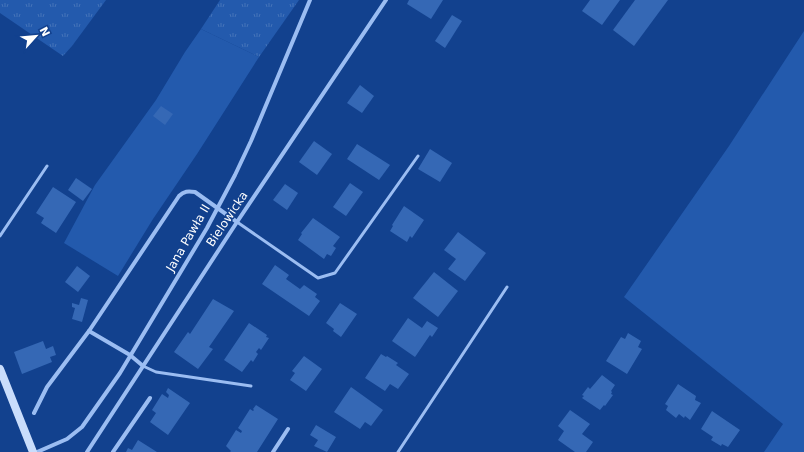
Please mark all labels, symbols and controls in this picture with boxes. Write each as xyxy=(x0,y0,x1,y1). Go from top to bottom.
north arrow xyxy=(16,16,56,56)
text: N xyxy=(37,25,52,39)
street label: Bielowicka xyxy=(203,189,251,249)
street label: Jana Pawła II xyxy=(163,202,213,275)

